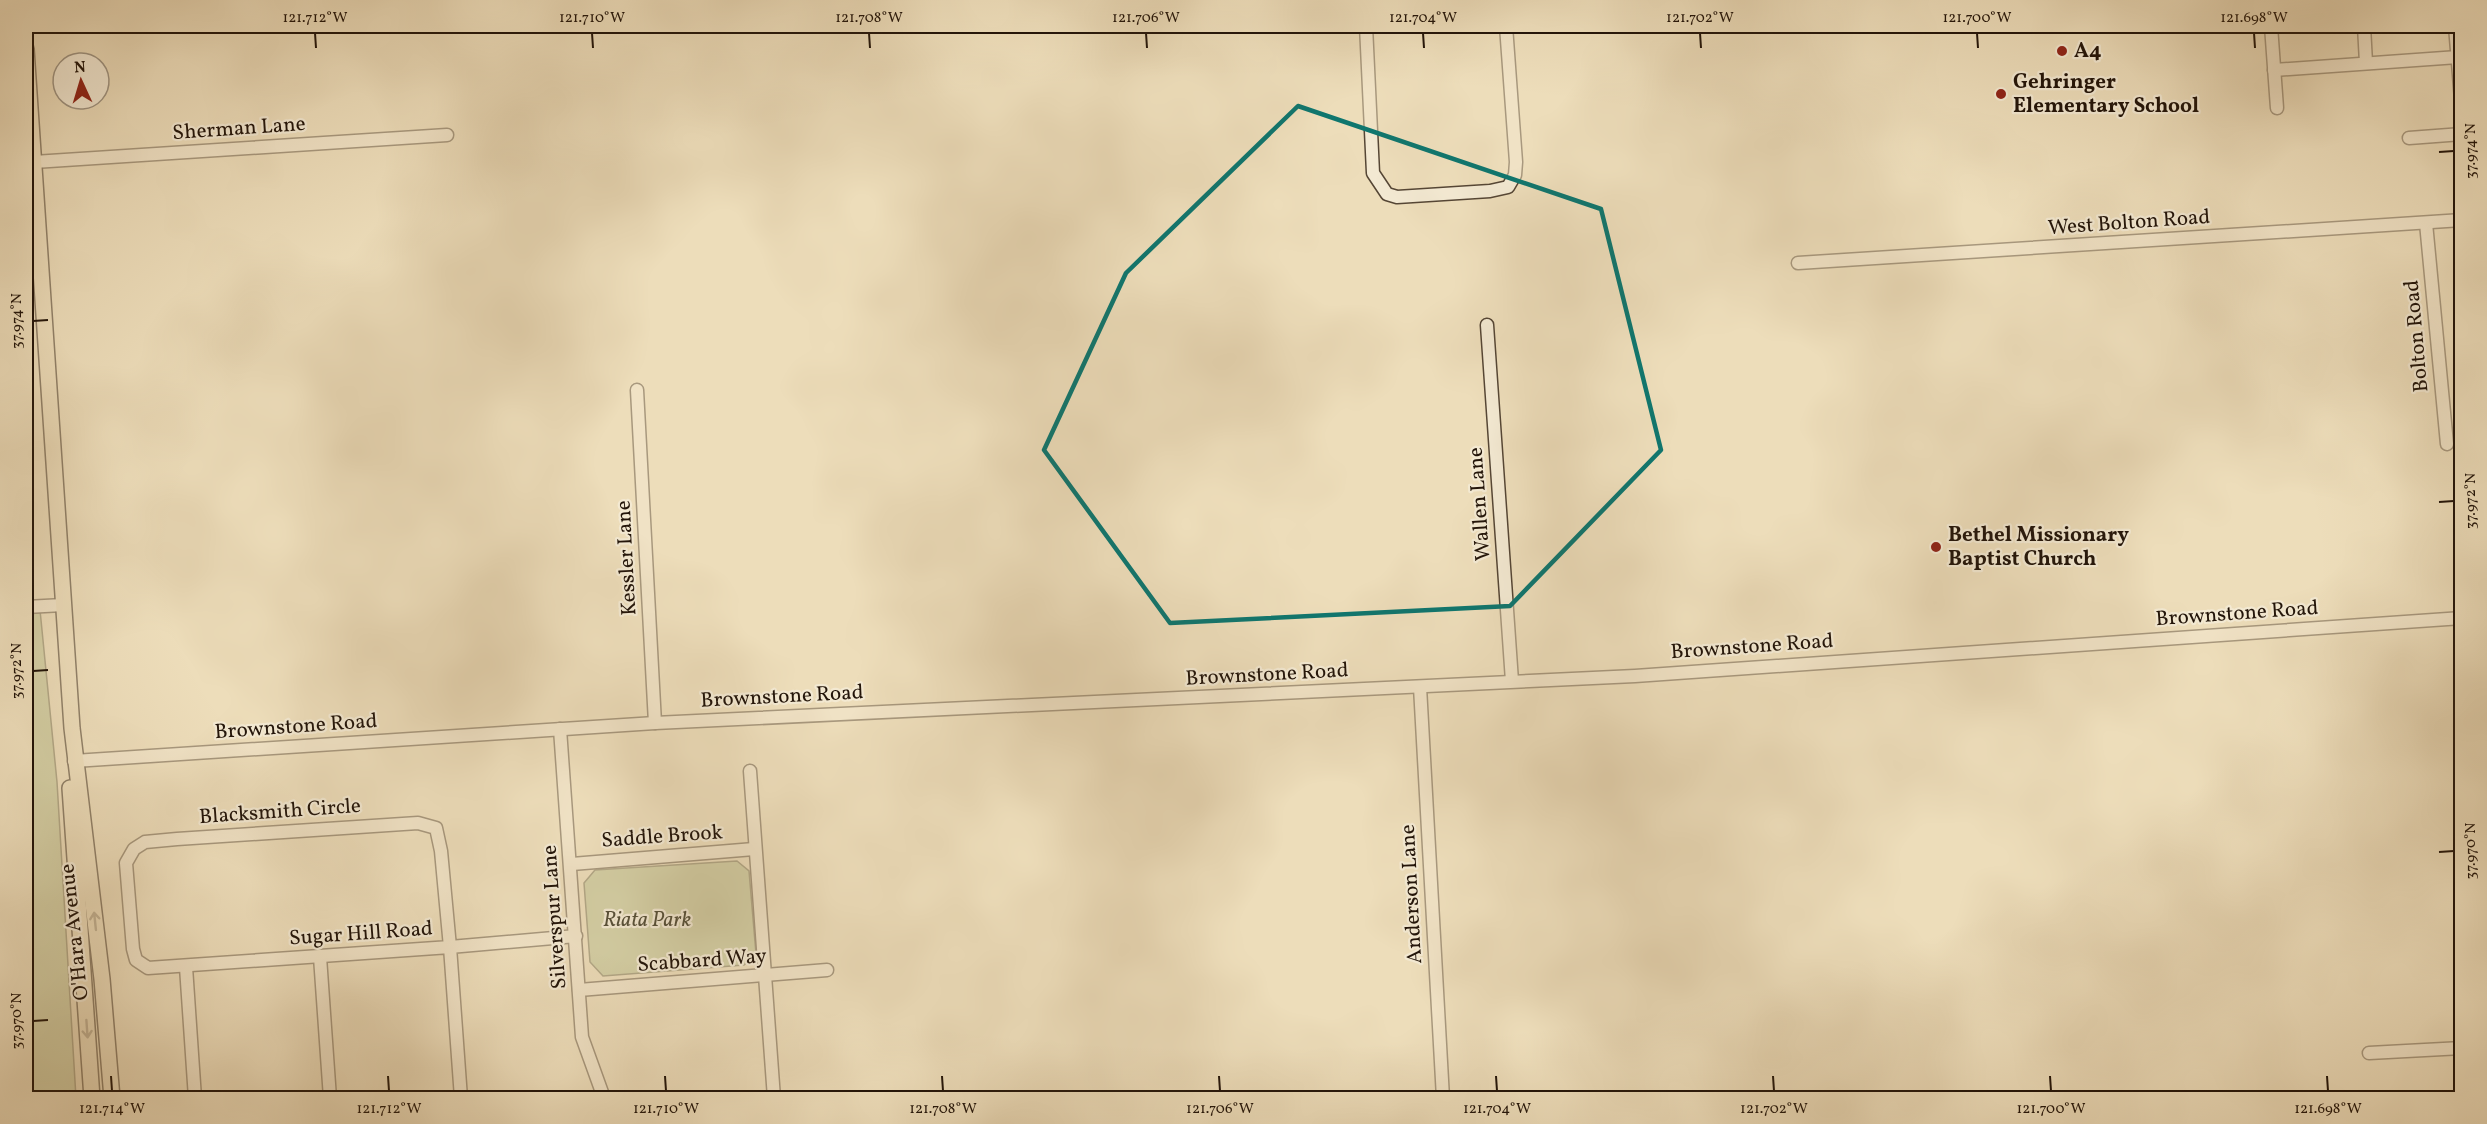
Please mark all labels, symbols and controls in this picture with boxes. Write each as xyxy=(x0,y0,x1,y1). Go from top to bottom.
text: 121.712°W xyxy=(282,8,348,29)
text: 121.710°W xyxy=(559,8,625,29)
text: 121.708°W xyxy=(835,8,903,29)
text: 121.706°W xyxy=(1112,8,1180,29)
text: 121.704°W xyxy=(1389,8,1457,29)
text: 121.702°W xyxy=(1666,8,1734,29)
text: 121.700°W xyxy=(1942,8,2012,29)
text: 121.698°W xyxy=(2220,8,2288,29)
place label: A4 xyxy=(2074,37,2102,66)
marker: A4 xyxy=(2055,44,2069,58)
north arrow xyxy=(51,51,111,111)
text: N xyxy=(74,57,87,79)
place label: Gehringer Elementary School xyxy=(2013,68,2199,121)
marker: Gehringer Elementary School xyxy=(1994,87,2008,101)
street label: Sherman Lane xyxy=(171,110,307,148)
text: 37.974°N xyxy=(2461,123,2482,179)
street label: West Bolton Road xyxy=(2047,203,2211,243)
street label: Bolton Road xyxy=(2398,279,2436,393)
text: 37.974°N xyxy=(7,293,28,349)
street label: Wallen Lane xyxy=(1462,446,1498,562)
text: 37.972°N xyxy=(2461,473,2482,529)
street label: Kessler Lane xyxy=(610,500,644,616)
place label: Bethel Missionary Baptist Church xyxy=(1948,521,2129,574)
marker: Bethel Missionary Baptist Church xyxy=(1929,540,1943,554)
street label: Brownstone Road xyxy=(2155,594,2319,634)
street label: Brownstone Road xyxy=(1670,627,1834,667)
text: 37.972°N xyxy=(7,643,28,699)
street label: Brownstone Road xyxy=(1185,656,1349,694)
street label: Brownstone Road xyxy=(700,678,864,716)
street label: Brownstone Road xyxy=(214,707,378,747)
street label: Blacksmith Circle xyxy=(198,792,362,832)
street label: Saddle Brook xyxy=(600,818,724,856)
text: 37.970°N xyxy=(2461,823,2482,879)
street label: Anderson Lane xyxy=(1394,824,1430,964)
street label: Silverspur Lane xyxy=(535,844,575,990)
street label: O'Hara Avenue xyxy=(53,862,97,1002)
park label: Riata Park xyxy=(603,906,691,935)
one-way arrow xyxy=(89,912,100,932)
street label: Sugar Hill Road xyxy=(288,915,434,953)
street label: Scabbard Way xyxy=(636,942,768,980)
text: 37.970°N xyxy=(7,993,28,1049)
one-way arrow xyxy=(81,1018,92,1038)
text: 121.714°W xyxy=(79,1099,145,1120)
text: 121.712°W xyxy=(356,1099,422,1120)
text: 121.710°W xyxy=(633,1099,699,1120)
text: 121.708°W xyxy=(909,1099,977,1120)
text: 121.706°W xyxy=(1186,1099,1254,1120)
text: 121.704°W xyxy=(1463,1099,1531,1120)
text: 121.702°W xyxy=(1740,1099,1808,1120)
text: 121.700°W xyxy=(2016,1099,2086,1120)
text: 121.698°W xyxy=(2294,1099,2362,1120)

